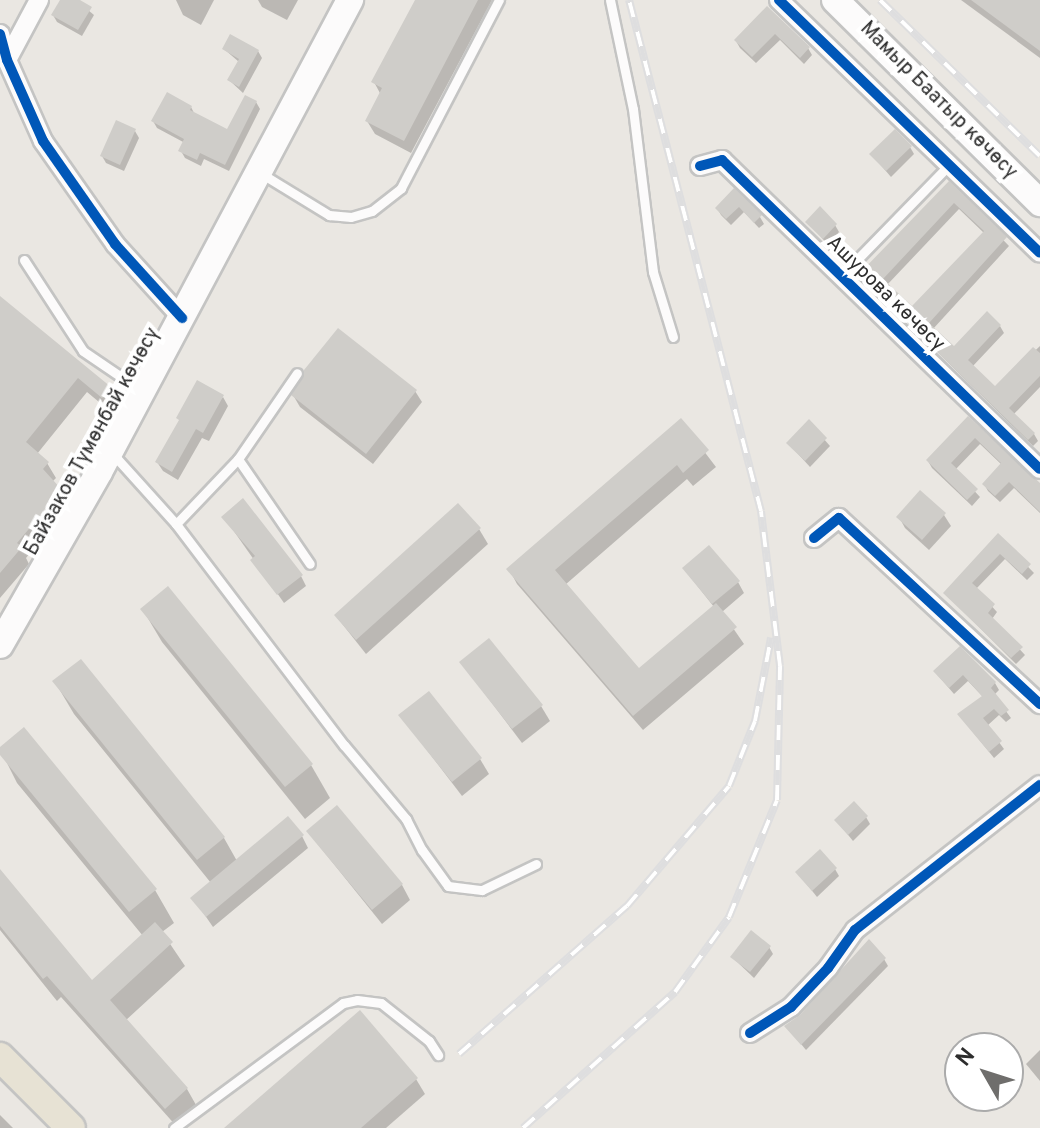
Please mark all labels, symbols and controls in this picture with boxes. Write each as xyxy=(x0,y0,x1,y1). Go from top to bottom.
street label: Мамыр Баатыр көчөсү xyxy=(854,17,1022,185)
street label: Ашурова көчөсү xyxy=(821,231,949,357)
street label: Байзаков Түмөнбай көчөсү xyxy=(20,323,166,561)
north arrow xyxy=(944,1032,1024,1112)
text: N xyxy=(951,1043,982,1072)

